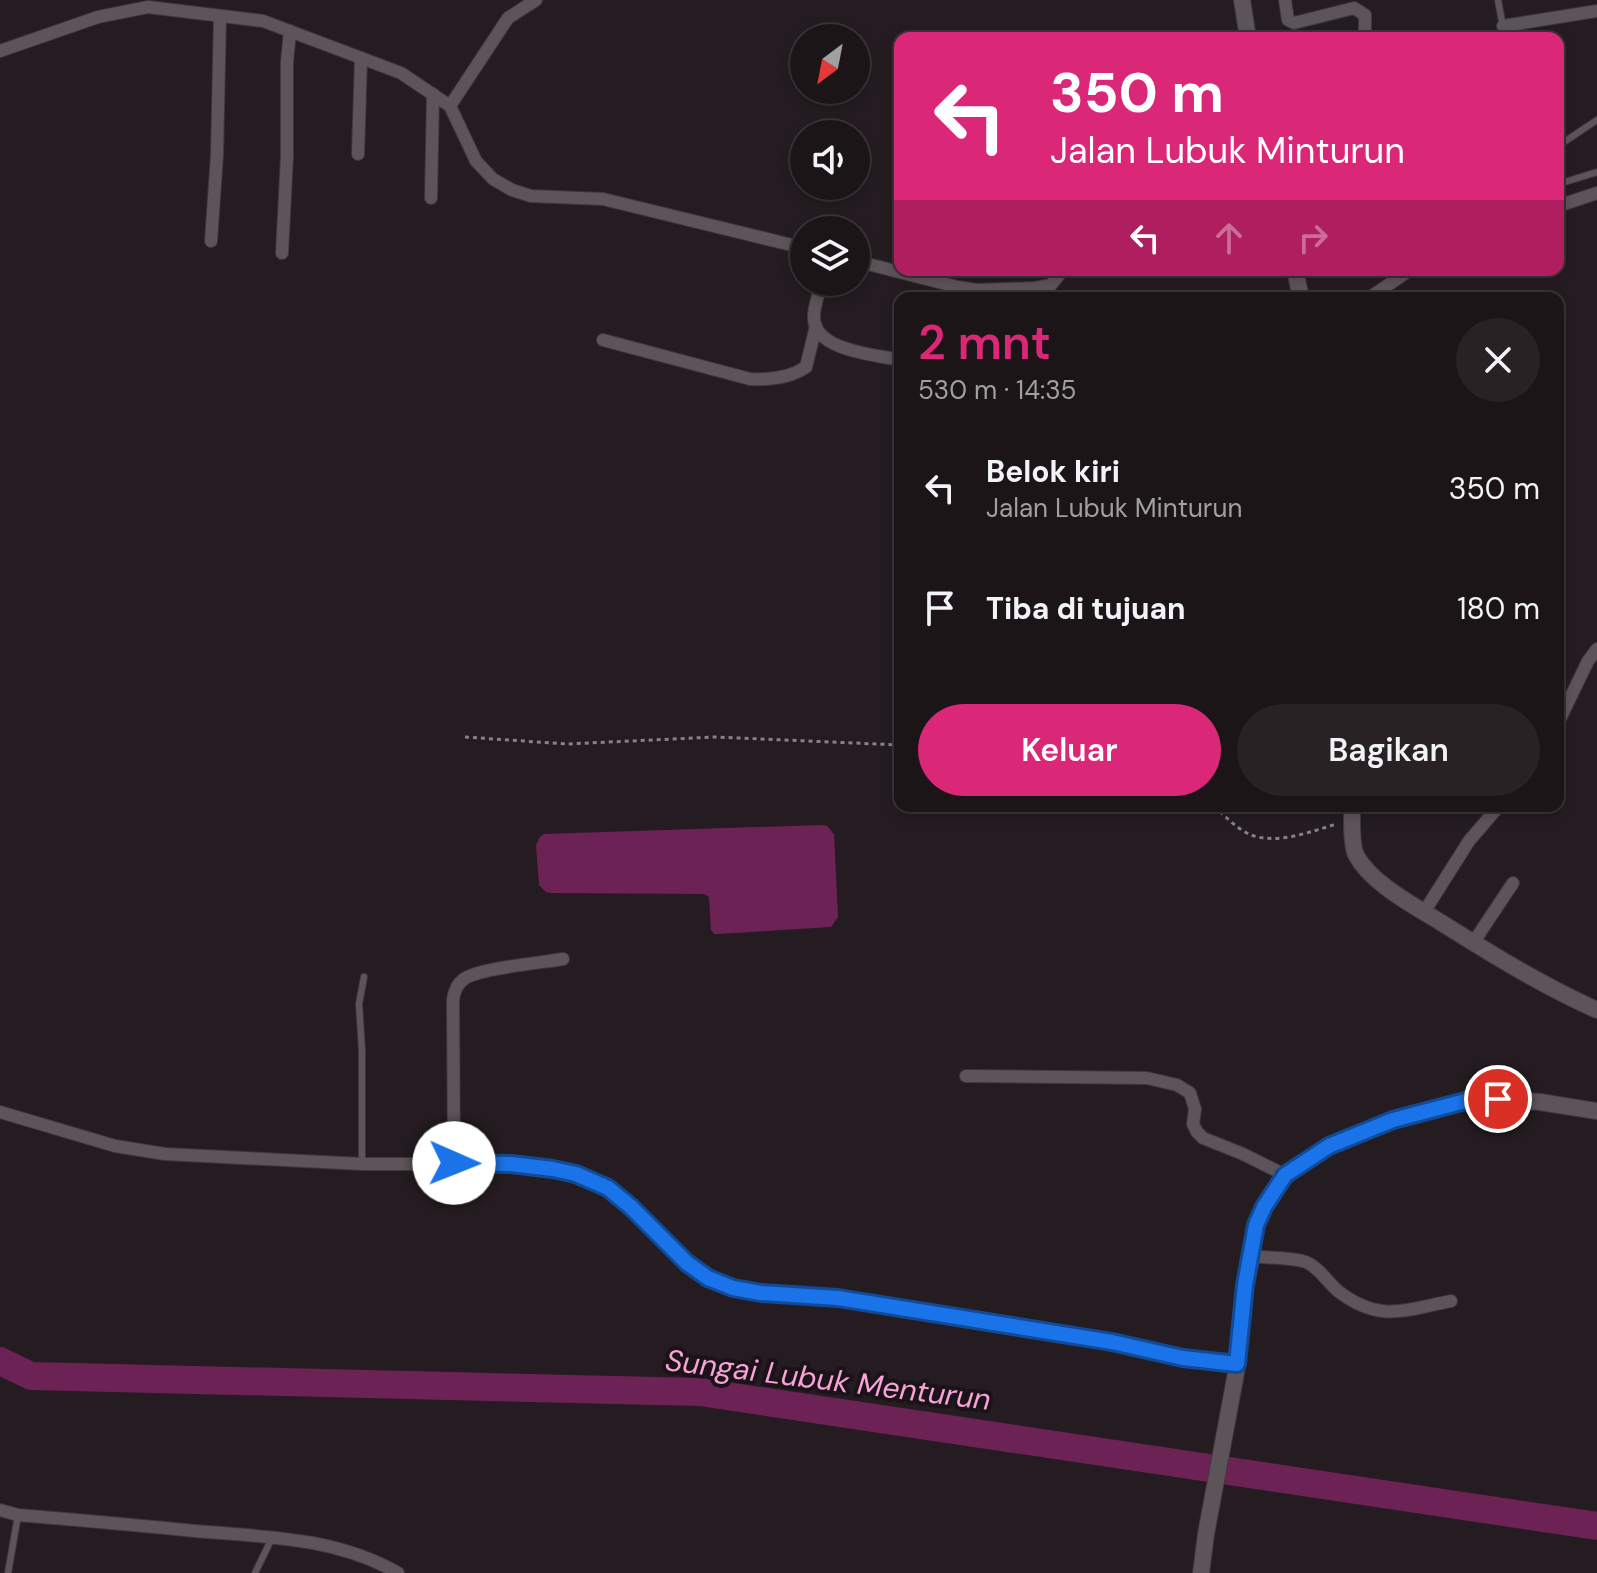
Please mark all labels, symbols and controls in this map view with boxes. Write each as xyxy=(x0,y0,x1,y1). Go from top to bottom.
north arrow xyxy=(790,24,870,104)
map controls xyxy=(790,24,870,296)
text: 350 m xyxy=(1050,56,1224,129)
icon: left xyxy=(918,64,1022,168)
button: sound xyxy=(790,120,870,200)
text: Jalan Lubuk Minturun xyxy=(1050,127,1405,174)
button: layers xyxy=(790,216,870,296)
icon: left xyxy=(1123,216,1167,260)
icon: ahead xyxy=(1207,216,1251,260)
icon: right xyxy=(1291,216,1335,260)
text: 2 mnt xyxy=(918,311,1051,374)
button: close xyxy=(1456,318,1540,402)
text: 530 m · 14:35 xyxy=(918,373,1076,407)
text: Belok kiri xyxy=(986,452,1120,491)
icon: left xyxy=(918,466,962,510)
text: 350 m xyxy=(1449,469,1540,508)
text: Jalan Lubuk Minturun xyxy=(986,491,1242,525)
icon: arrive xyxy=(918,586,962,630)
text: Tiba di tujuan xyxy=(986,589,1186,628)
text: 180 m xyxy=(1457,589,1540,628)
button: Keluar xyxy=(918,704,1221,796)
button: Bagikan xyxy=(1237,704,1540,796)
pin xyxy=(1464,1065,1532,1133)
icon: arrive xyxy=(1476,1077,1520,1121)
position arrow xyxy=(412,1121,496,1205)
water label: Sungai Lubuk Menturun xyxy=(663,1340,993,1419)

